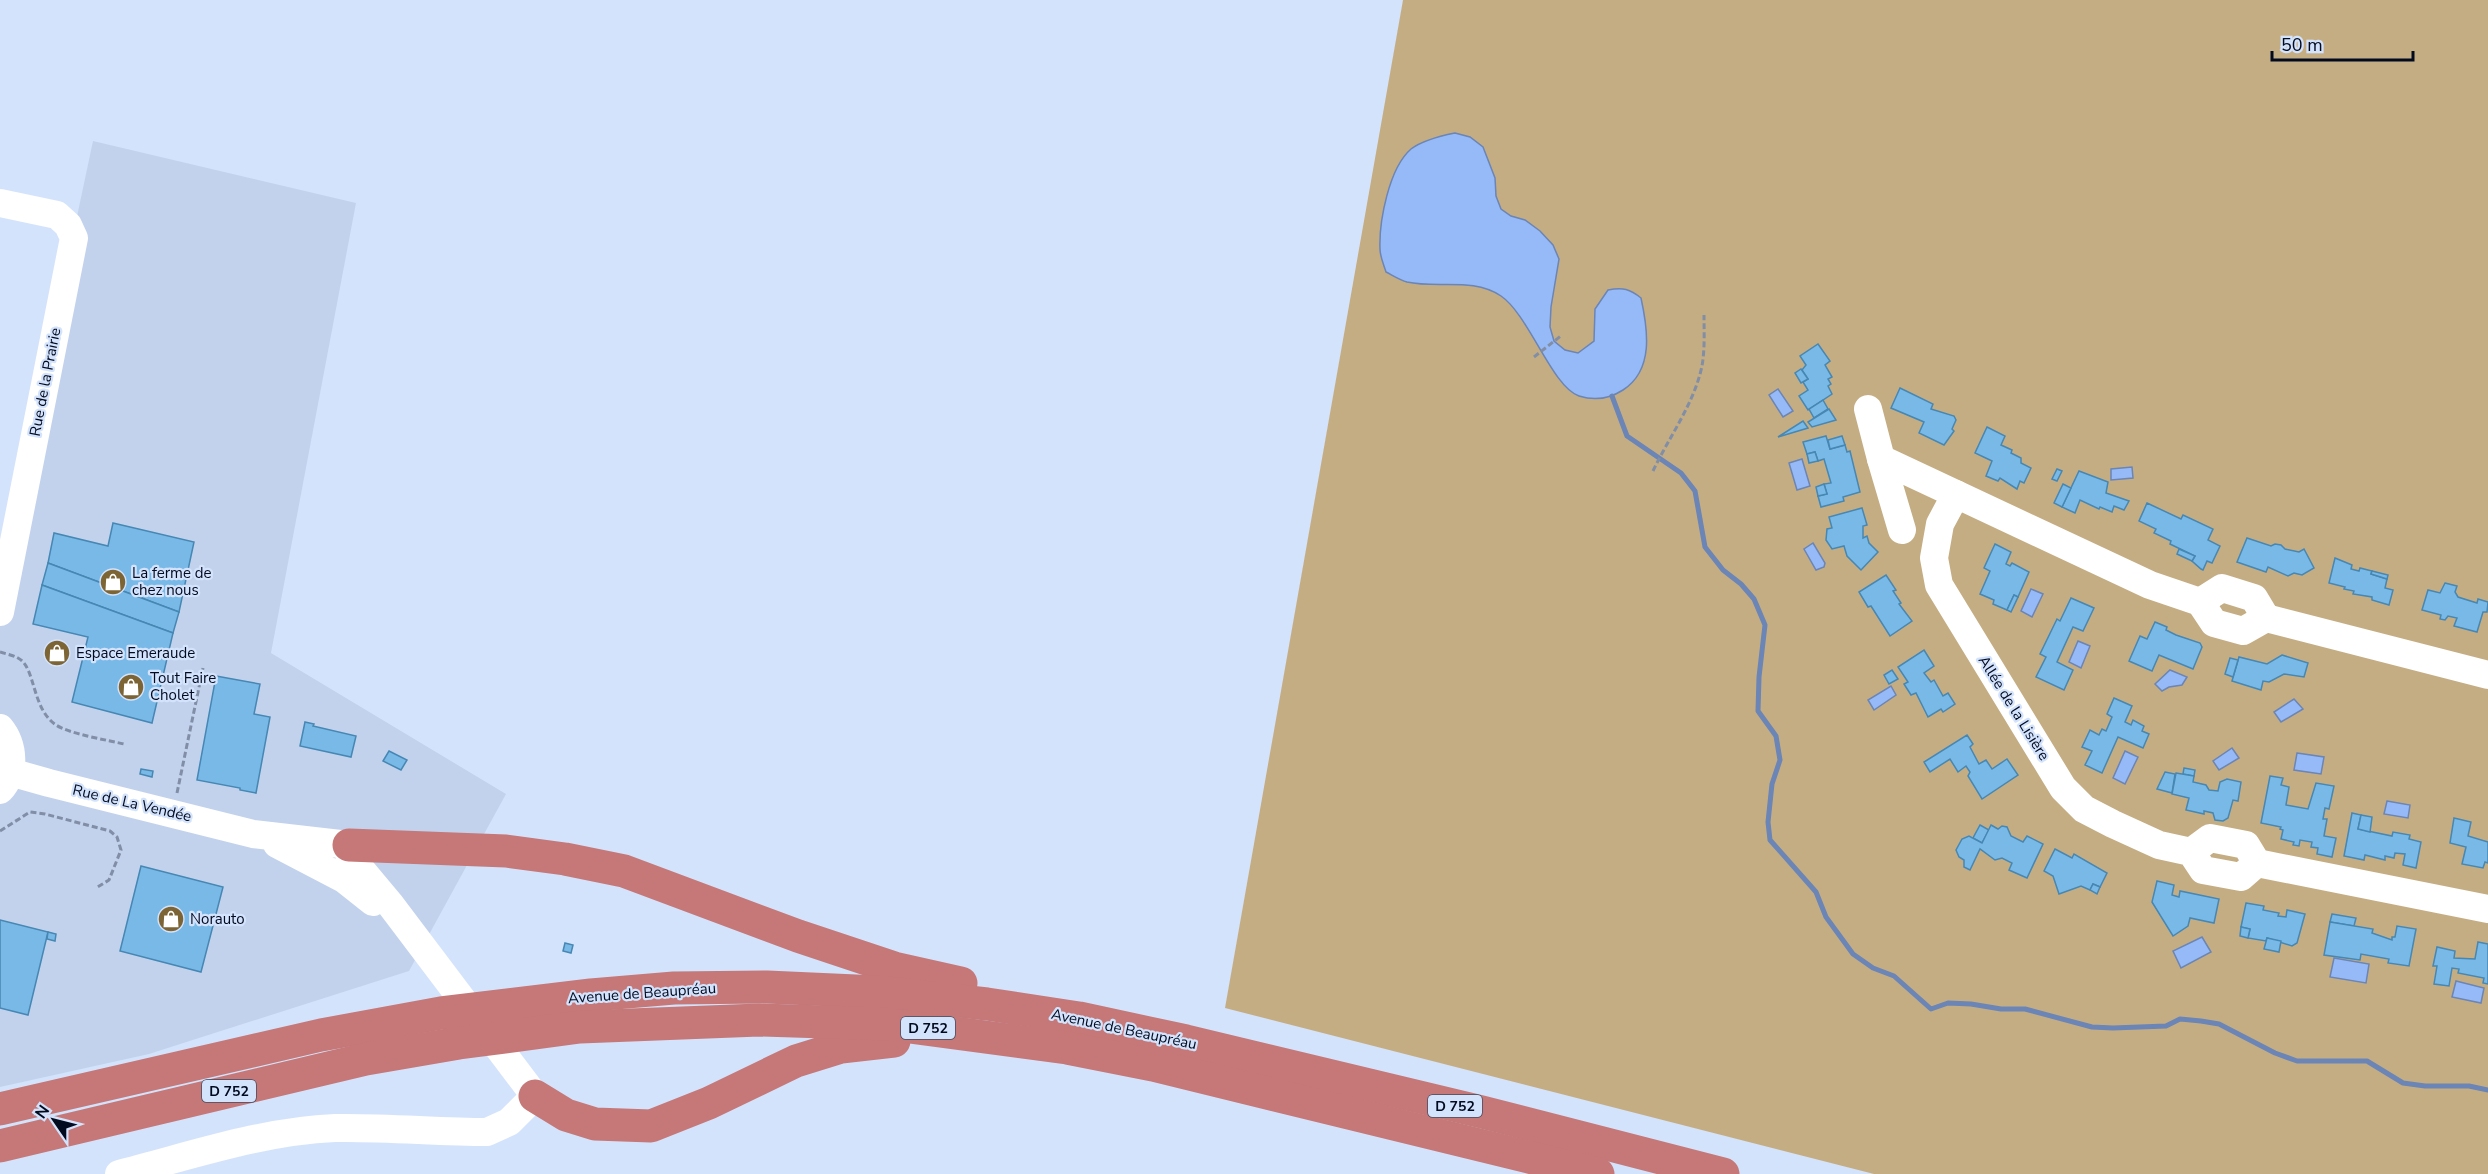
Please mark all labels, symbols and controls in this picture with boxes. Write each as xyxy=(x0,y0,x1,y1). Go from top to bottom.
scale bar xyxy=(2272,24,2413,62)
text: 50 m xyxy=(2281,33,2323,57)
street label: Rue de la Prairie xyxy=(25,326,65,438)
place label: La ferme de chez nous xyxy=(132,563,212,600)
shop icon: La ferme de chez nous xyxy=(98,567,128,597)
shop icon: Espace Emeraude xyxy=(42,638,72,668)
place label: Espace Emeraude xyxy=(76,643,195,663)
street label: Allée de la Lisière xyxy=(1974,652,2054,764)
place label: Tout Faire Cholet xyxy=(150,668,216,705)
shop icon: Tout Faire Cholet xyxy=(116,672,146,702)
street label: Rue de La Vendée xyxy=(71,780,193,826)
shop icon: Norauto xyxy=(156,904,186,934)
place label: Norauto xyxy=(190,909,245,929)
street label: Avenue de Beaupréau xyxy=(567,978,717,1008)
street label: Avenue de Beaupréau xyxy=(1049,1004,1199,1054)
road number: D 752 xyxy=(901,1017,955,1039)
road number: D 752 xyxy=(202,1080,256,1102)
north arrow xyxy=(24,1090,84,1150)
road number: D 752 xyxy=(1428,1095,1482,1117)
text: N xyxy=(30,1101,55,1123)

